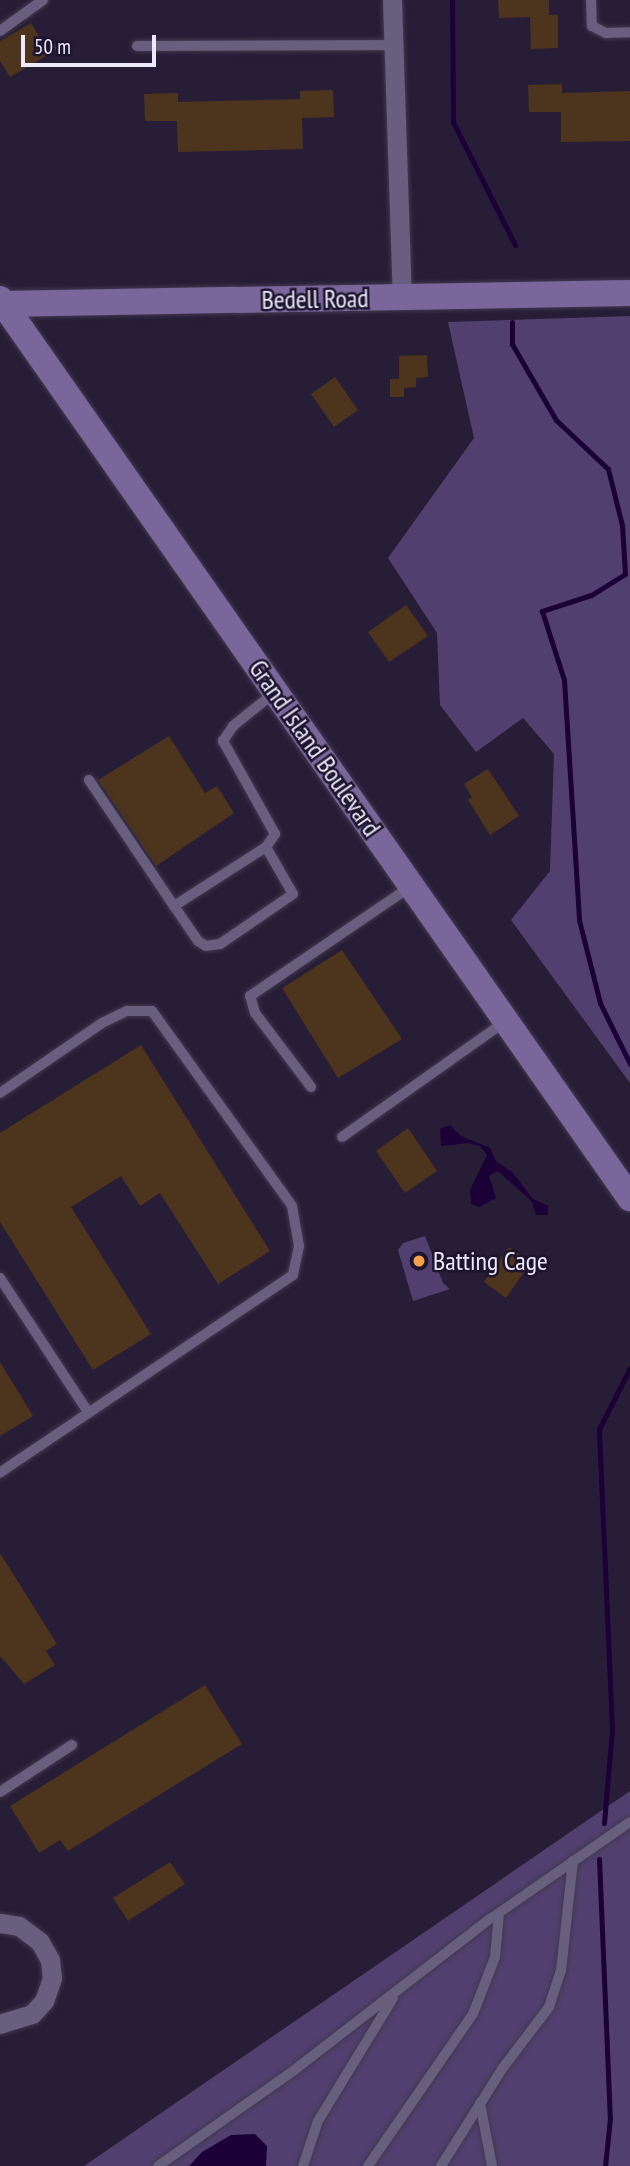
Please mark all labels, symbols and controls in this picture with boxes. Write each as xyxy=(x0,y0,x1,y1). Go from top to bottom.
scale bar xyxy=(24,21,159,65)
text: 50 m xyxy=(34,33,71,60)
street label: Bedell Road xyxy=(261,282,369,316)
street label: Grand Island Boulevard xyxy=(243,654,387,842)
place label: Batting Cage xyxy=(433,1245,548,1277)
marker: Batting Cage xyxy=(411,1253,427,1269)

